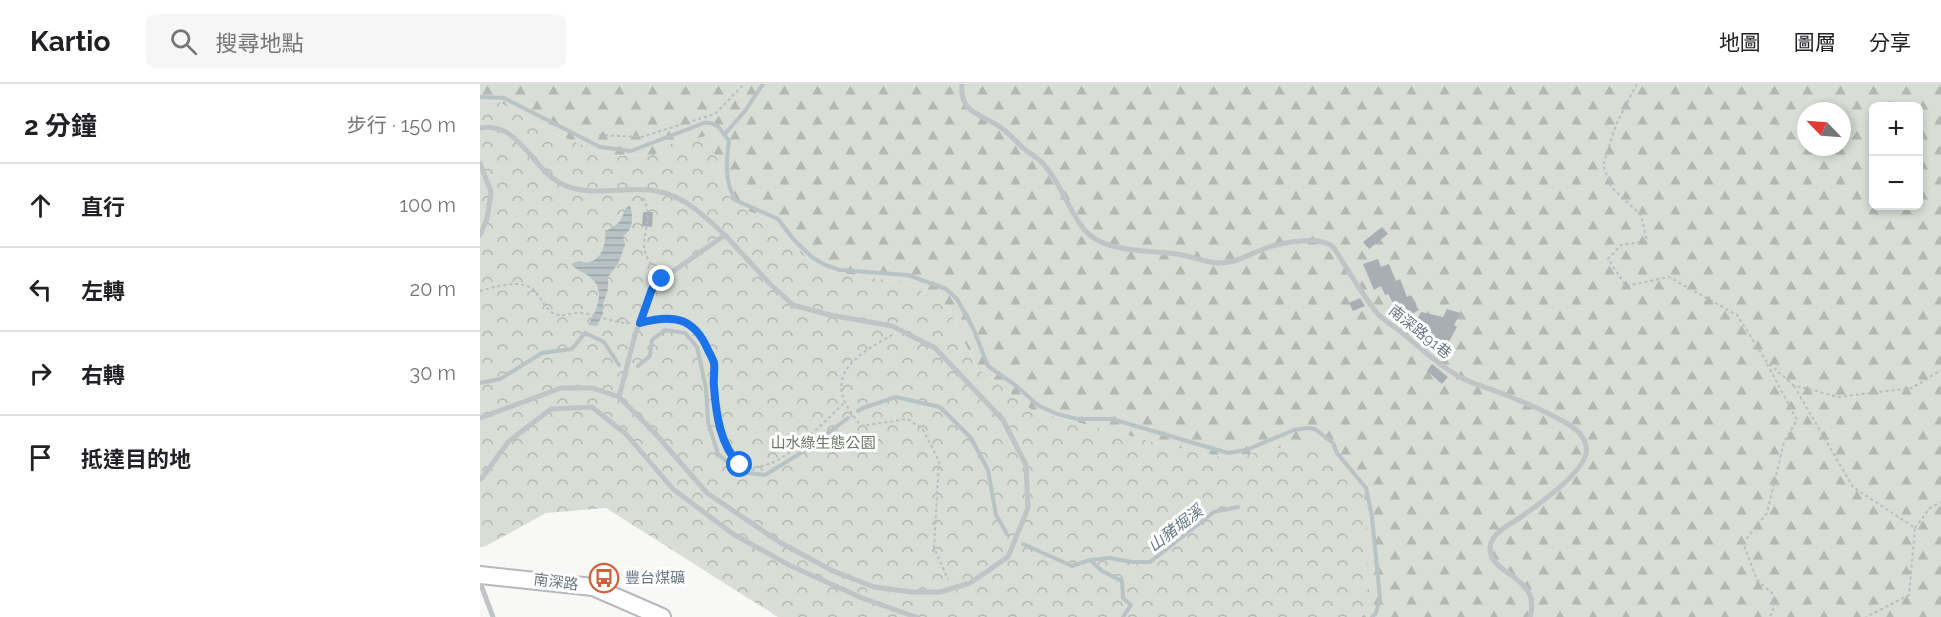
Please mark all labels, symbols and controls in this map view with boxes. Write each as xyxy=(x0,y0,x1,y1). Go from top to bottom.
search box xyxy=(146,14,566,68)
text: Kartio xyxy=(30,25,110,58)
icon: search xyxy=(167,25,200,58)
text: 搜尋地點 xyxy=(215,30,303,56)
text: 地圖 xyxy=(1719,30,1761,55)
text: 圖層 xyxy=(1794,30,1836,55)
text: 分享 xyxy=(1869,30,1911,55)
north arrow xyxy=(1797,102,1851,156)
map controls xyxy=(1869,102,1923,210)
button: + xyxy=(1869,102,1923,156)
text: 2 分鐘 xyxy=(24,111,97,141)
text: 步行 · 150 m xyxy=(347,113,456,137)
button: − xyxy=(1869,156,1923,210)
icon: ahead xyxy=(24,189,57,222)
text: 100 m xyxy=(399,193,456,217)
text: 直行 xyxy=(81,194,125,220)
route end xyxy=(648,265,674,291)
icon: left xyxy=(24,273,57,306)
text: 20 m xyxy=(410,277,456,301)
text: 左轉 xyxy=(81,278,125,304)
street label: 南深路91巷 xyxy=(1385,301,1455,363)
icon: right xyxy=(24,357,57,390)
text: 30 m xyxy=(410,361,456,385)
text: 右轉 xyxy=(81,362,125,388)
park label: 山水綠生態公園 xyxy=(770,434,876,452)
icon: arrive xyxy=(24,441,57,474)
text: 抵達目的地 xyxy=(81,446,191,472)
route start xyxy=(726,451,752,477)
water label: 山豬堀溪 xyxy=(1144,500,1208,556)
bus stop icon: 豐台煤礦 xyxy=(588,562,620,594)
place label: 豐台煤礦 xyxy=(625,569,685,587)
street label: 南深路 xyxy=(533,570,579,594)

